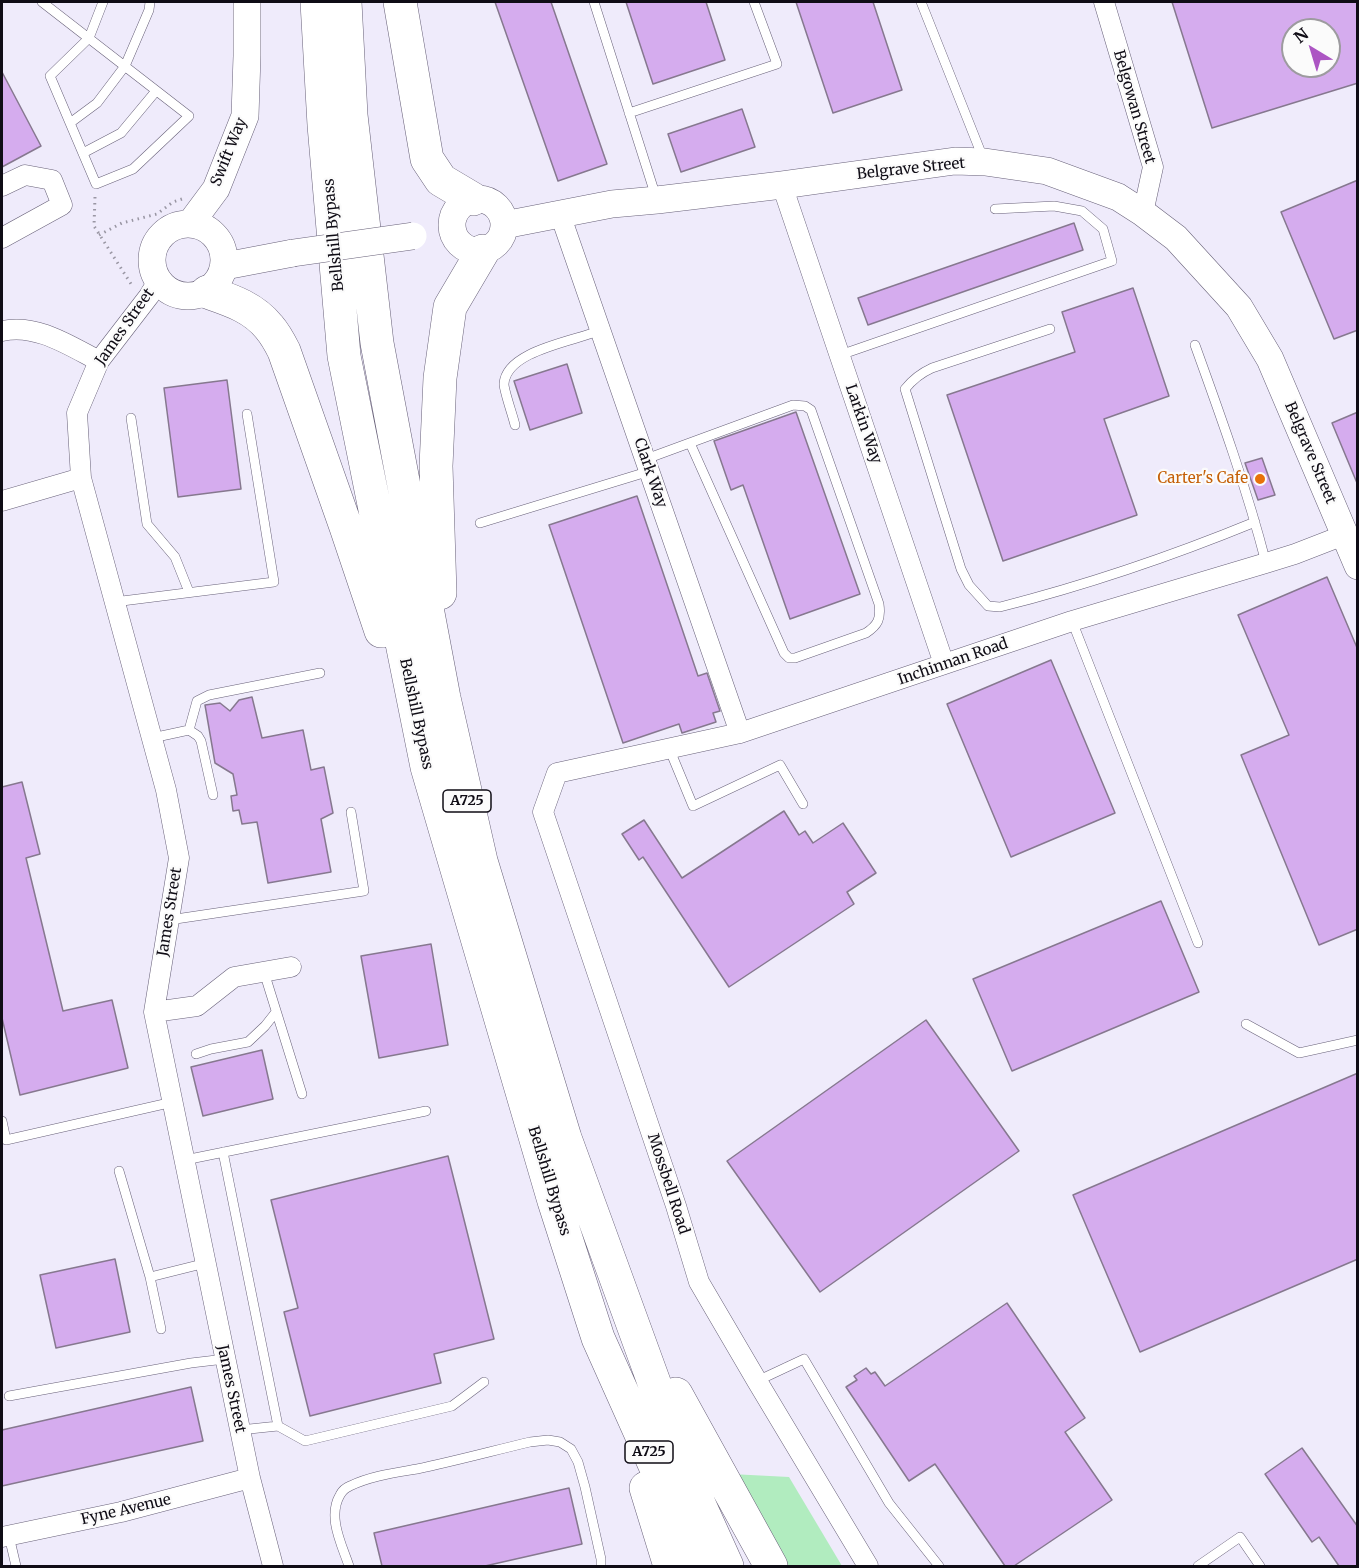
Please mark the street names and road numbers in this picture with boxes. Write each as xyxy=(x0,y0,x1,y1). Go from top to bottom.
street label: Belgowan Street xyxy=(1109,48,1159,166)
street label: Swift Way xyxy=(207,115,251,189)
street label: Belgrave Street xyxy=(856,154,966,184)
street label: Bellshill Bypass xyxy=(320,178,348,292)
street label: James Street xyxy=(92,285,158,369)
street label: Larkin Way xyxy=(841,382,885,466)
street label: Belgrave Street xyxy=(1280,399,1340,507)
street label: Clark Way xyxy=(630,436,670,510)
street label: Inchinnan Road xyxy=(896,635,1010,689)
street label: Bellshill Bypass xyxy=(395,657,437,771)
road number: A725 xyxy=(443,790,491,812)
street label: James Street xyxy=(154,866,186,958)
street label: Bellshill Bypass xyxy=(524,1124,574,1238)
street label: Mossbell Road xyxy=(643,1132,693,1236)
street label: James Street xyxy=(213,1343,249,1435)
road number: A725 xyxy=(625,1441,673,1463)
street label: Fyne Avenue xyxy=(79,1491,173,1529)

